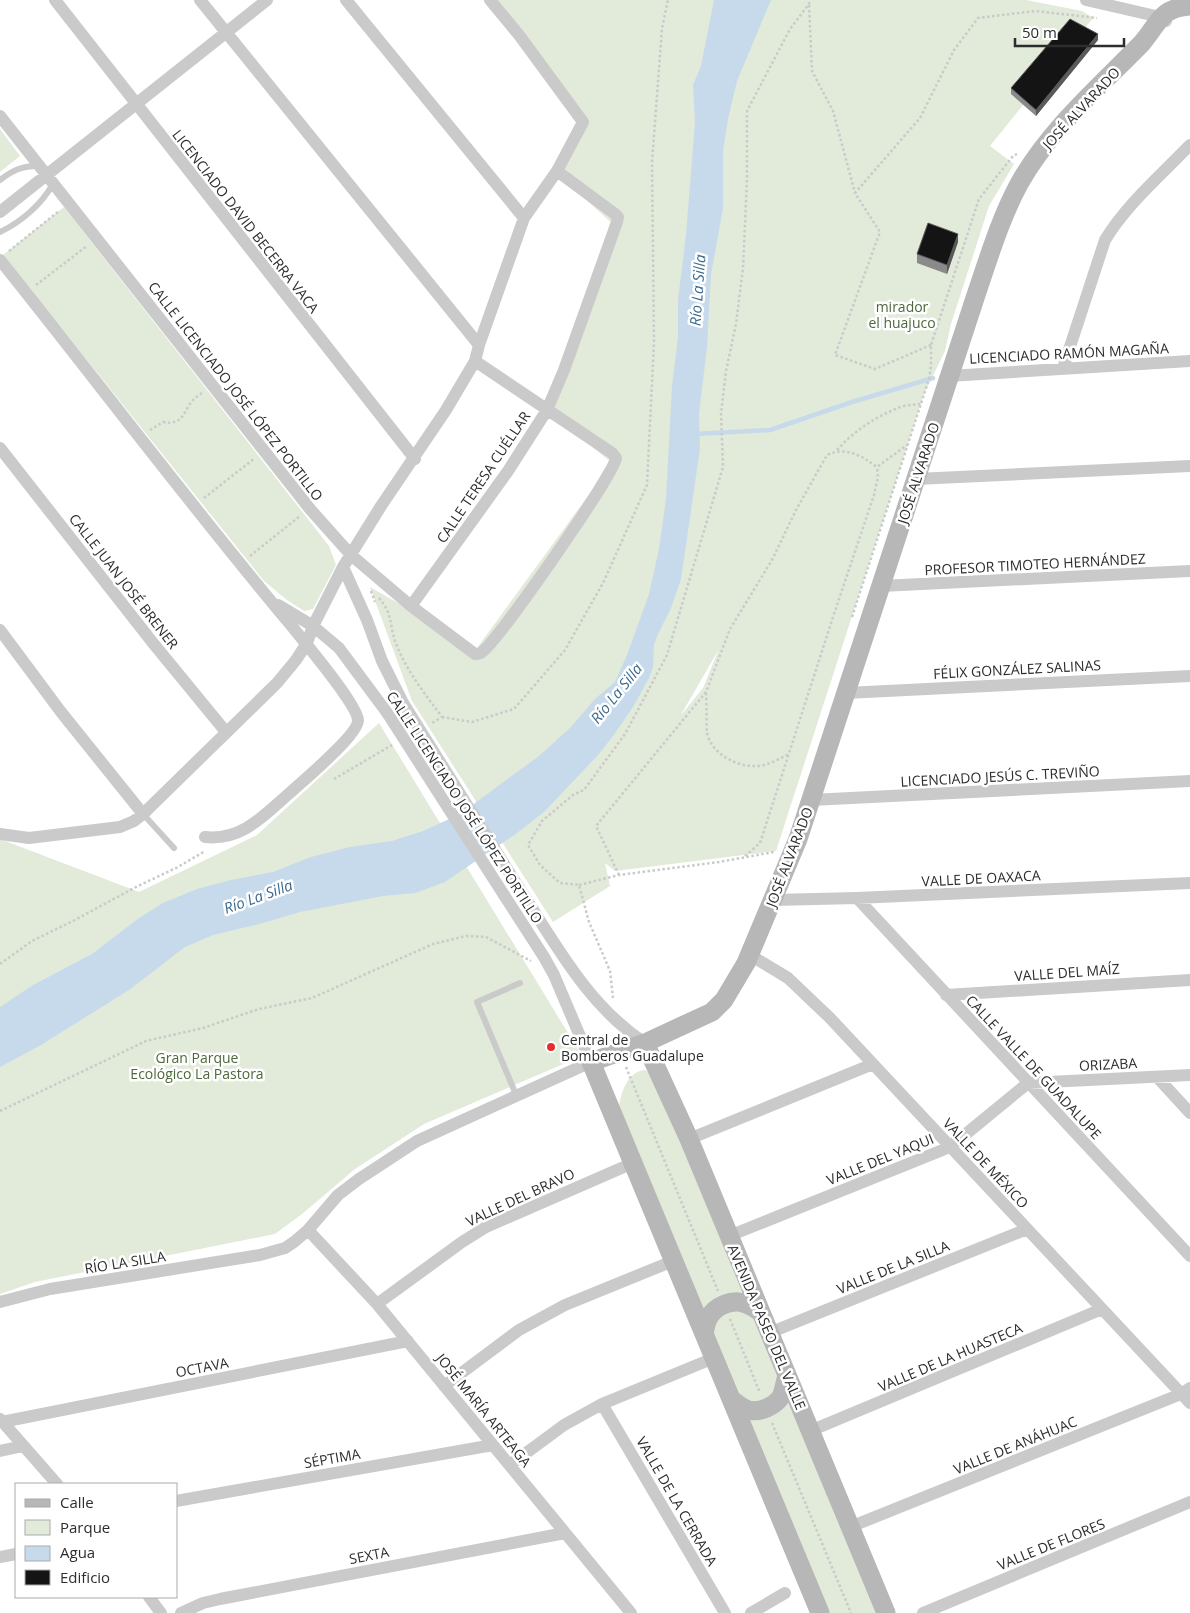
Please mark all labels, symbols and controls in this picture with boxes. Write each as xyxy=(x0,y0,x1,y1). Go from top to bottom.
scale bar xyxy=(1015,15,1124,47)
text: 50 m xyxy=(1022,22,1057,42)
street label: JOSÉ ALVARADO xyxy=(1037,63,1124,155)
street label: LICENCIADO DAVID BECERRA VACA xyxy=(168,125,324,317)
water label: Río La Silla xyxy=(685,253,710,326)
street label: CALLE LICENCIADO JOSÉ LÓPEZ PORTILLO xyxy=(144,278,328,505)
park label: mirador el huajuco xyxy=(868,297,936,332)
street label: LICENCIADO RAMÓN MAGAÑA xyxy=(969,338,1169,368)
street label: CALLE TERESA CUÉLLAR xyxy=(432,407,534,546)
street label: JOSÉ ALVARADO xyxy=(892,420,943,528)
street label: CALLE JUAN JOSÉ BRENER xyxy=(65,509,183,653)
street label: PROFESOR TIMOTEO HERNÁNDEZ xyxy=(924,549,1146,579)
street label: FÉLIX GONZÁLEZ SALINAS xyxy=(933,655,1101,683)
water label: Río La Silla xyxy=(586,658,647,727)
street label: CALLE LICENCIADO JOSÉ LÓPEZ PORTILLO xyxy=(383,687,547,927)
street label: LICENCIADO JESÚS C. TREVIÑO xyxy=(900,761,1100,791)
street label: JOSÉ ALVARADO xyxy=(760,804,817,912)
street label: VALLE DE OAXACA xyxy=(921,865,1041,891)
water label: Río La Silla xyxy=(221,874,296,918)
street label: VALLE DEL MAÍZ xyxy=(1014,959,1120,985)
street label: CALLE VALLE DE GUADALUPE xyxy=(962,991,1106,1143)
place label: Central de Bomberos Guadalupe xyxy=(561,1030,704,1065)
marker: Central de Bomberos Guadalupe xyxy=(545,1041,557,1053)
park label: Gran Parque Ecológico La Pastora xyxy=(130,1048,264,1083)
street label: ORIZABA xyxy=(1078,1053,1138,1075)
street label: VALLE DE MÉXICO xyxy=(939,1114,1033,1212)
street label: VALLE DEL YAQUI xyxy=(824,1129,936,1189)
street label: VALLE DEL BRAVO xyxy=(463,1163,578,1231)
street label: VALLE DE LA SILLA xyxy=(834,1236,952,1298)
street label: AVENIDA PASEO DEL VALLE xyxy=(724,1241,810,1413)
street label: RÍO LA SILLA xyxy=(83,1246,167,1278)
street label: VALLE DE LA HUASTECA xyxy=(875,1318,1025,1396)
street label: JOSÉ MARÍA ARTEAGA xyxy=(431,1348,536,1471)
street label: OCTAVA xyxy=(174,1353,230,1381)
street label: VALLE DE ANÁHUAC xyxy=(951,1412,1080,1478)
street label: VALLE DE LA CERRADA xyxy=(632,1433,722,1569)
street label: SÉPTIMA xyxy=(302,1444,362,1472)
legend xyxy=(15,1483,178,1598)
text: Calle xyxy=(60,1492,94,1512)
street label: VALLE DE FLORES xyxy=(994,1514,1108,1574)
text: Parque xyxy=(60,1517,110,1537)
text: Agua xyxy=(60,1542,95,1562)
street label: SEXTA xyxy=(348,1542,391,1568)
text: Edificio xyxy=(60,1567,110,1587)

